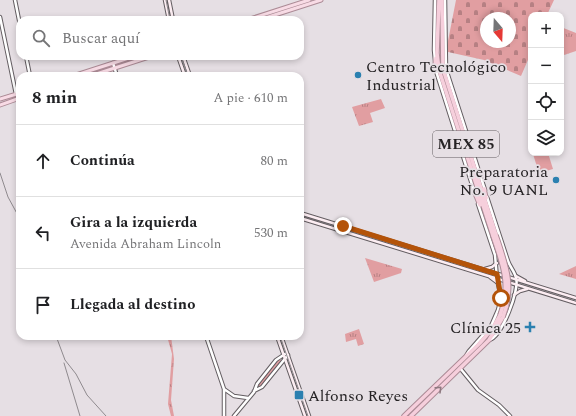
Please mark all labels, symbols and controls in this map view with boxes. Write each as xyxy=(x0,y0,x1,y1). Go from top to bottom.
north arrow xyxy=(480,12,516,48)
map controls xyxy=(528,12,564,156)
button: + xyxy=(528,12,564,48)
search box xyxy=(16,16,304,60)
icon: search xyxy=(30,27,52,49)
text: Buscar aquí xyxy=(62,27,140,50)
button: − xyxy=(528,48,564,84)
place label: Centro Tecnológico Industrial xyxy=(366,55,506,97)
marker: Centro Tecnológico Industrial xyxy=(353,70,363,80)
button: locate xyxy=(528,84,564,120)
text: 8 min xyxy=(32,85,77,111)
text: A pie · 610 m xyxy=(214,88,288,108)
button: layers xyxy=(528,120,564,156)
road number: MEX 85 xyxy=(433,131,499,157)
text: Continúa xyxy=(70,149,135,172)
icon: ahead xyxy=(32,150,54,172)
text: 80 m xyxy=(261,151,288,171)
place label: Preparatoria No. 9 UANL xyxy=(459,160,548,202)
marker: Preparatoria No. 9 UANL xyxy=(551,175,561,185)
text: Gira a la izquierda xyxy=(70,211,197,234)
route end xyxy=(334,217,352,235)
icon: left xyxy=(32,222,54,244)
text: 530 m xyxy=(254,223,288,243)
text: Avenida Abraham Lincoln xyxy=(70,234,221,254)
route start xyxy=(492,289,510,307)
text: Llegada al destino xyxy=(70,293,195,316)
icon: arrive xyxy=(32,294,54,316)
place label: Clínica 25 xyxy=(450,316,521,340)
marker: Clínica 25 xyxy=(524,321,536,333)
place label: Alfonso Reyes xyxy=(308,384,408,408)
one-way arrow xyxy=(434,386,442,393)
marker: Alfonso Reyes xyxy=(293,389,305,401)

